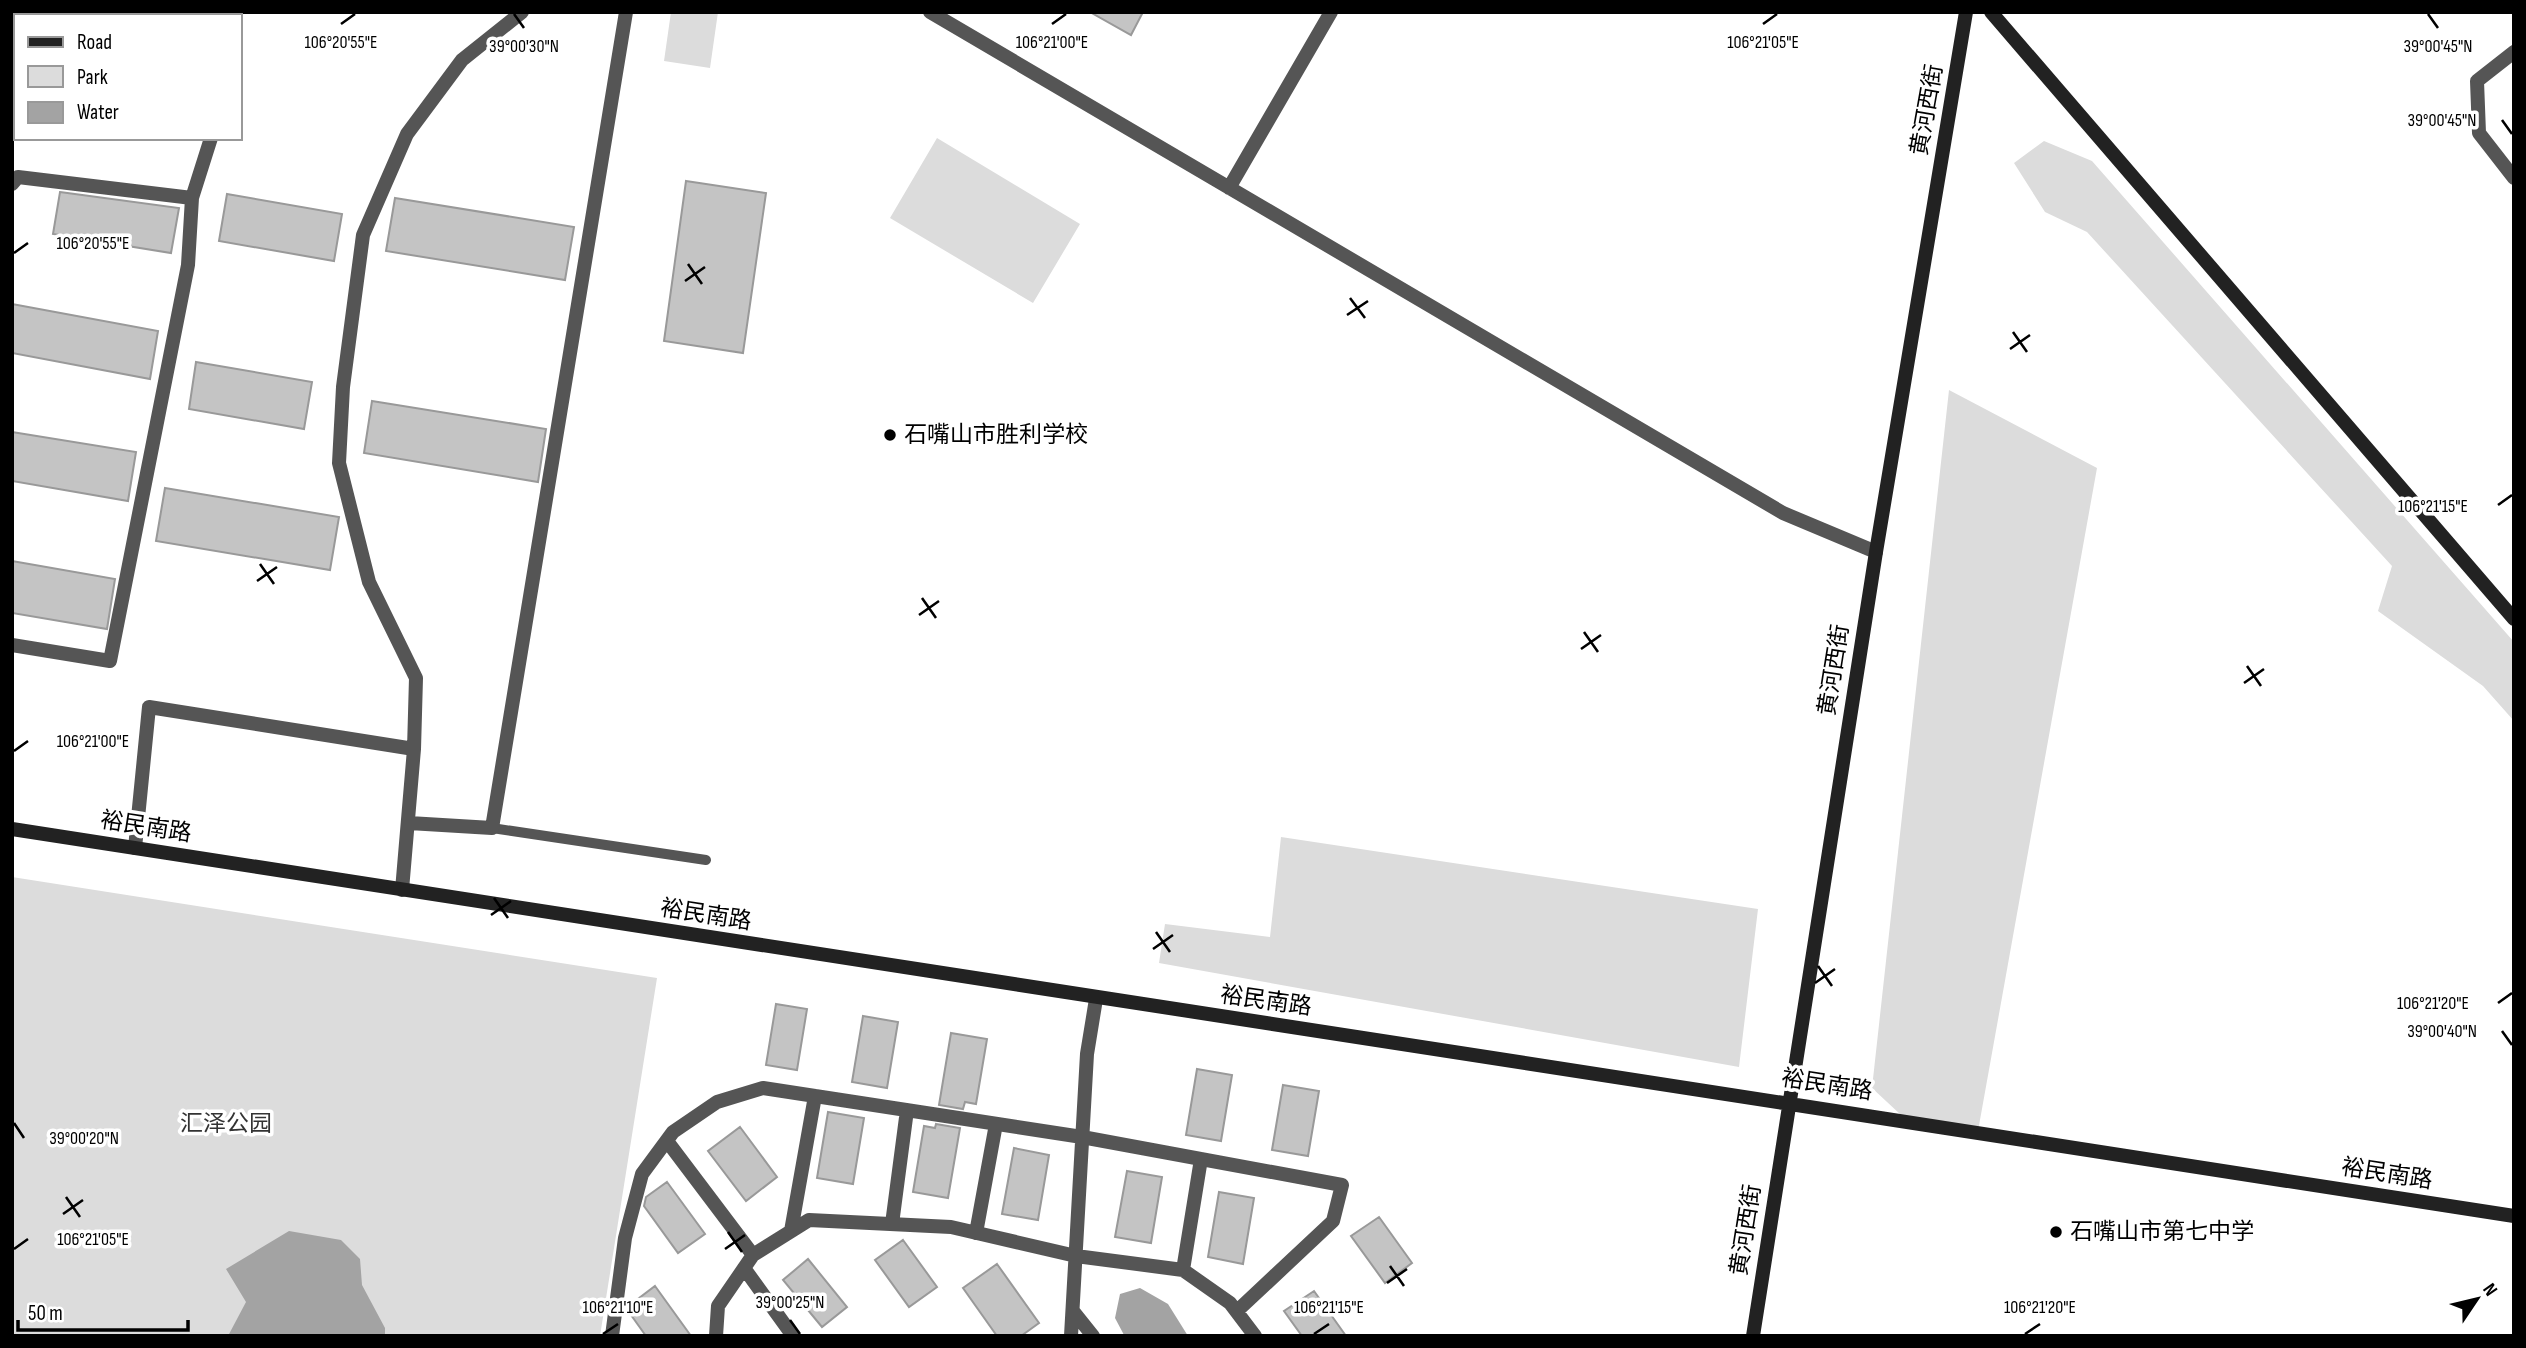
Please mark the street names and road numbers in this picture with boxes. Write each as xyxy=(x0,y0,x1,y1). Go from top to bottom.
street label: 黄河西街 xyxy=(1905,62,1949,158)
street label: 黄河西街 xyxy=(1813,622,1855,718)
street label: 裕民南路 xyxy=(98,806,194,848)
street label: 裕民南路 xyxy=(658,894,754,936)
street label: 裕民南路 xyxy=(1218,981,1314,1021)
street label: 裕民南路 xyxy=(1779,1064,1875,1106)
street label: 裕民南路 xyxy=(2339,1153,2435,1195)
street label: 黄河西街 xyxy=(1725,1182,1767,1278)

